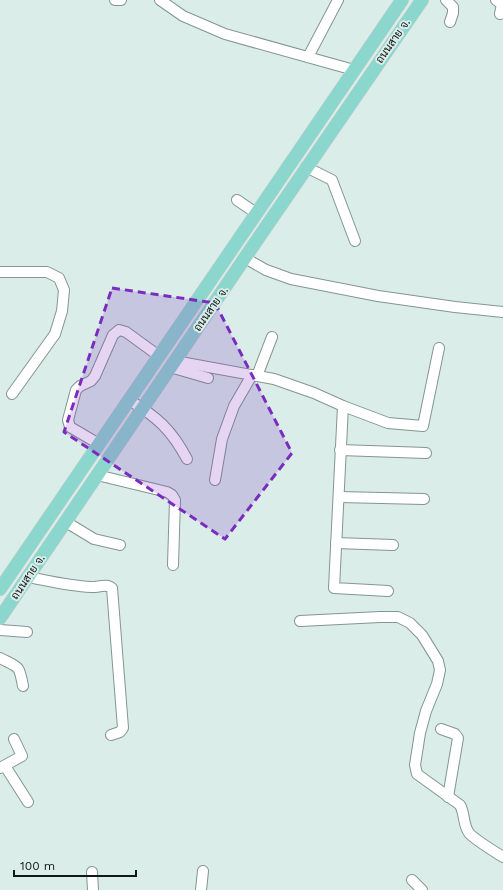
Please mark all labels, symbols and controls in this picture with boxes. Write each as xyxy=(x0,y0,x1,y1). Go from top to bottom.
street label: ถนนสาย จ. xyxy=(373,16,413,66)
street label: ถนนสาย จ. xyxy=(191,284,231,334)
street label: ถนนสาย จ. xyxy=(8,552,48,602)
scale bar xyxy=(14,852,136,878)
text: 100 m xyxy=(20,859,55,873)

